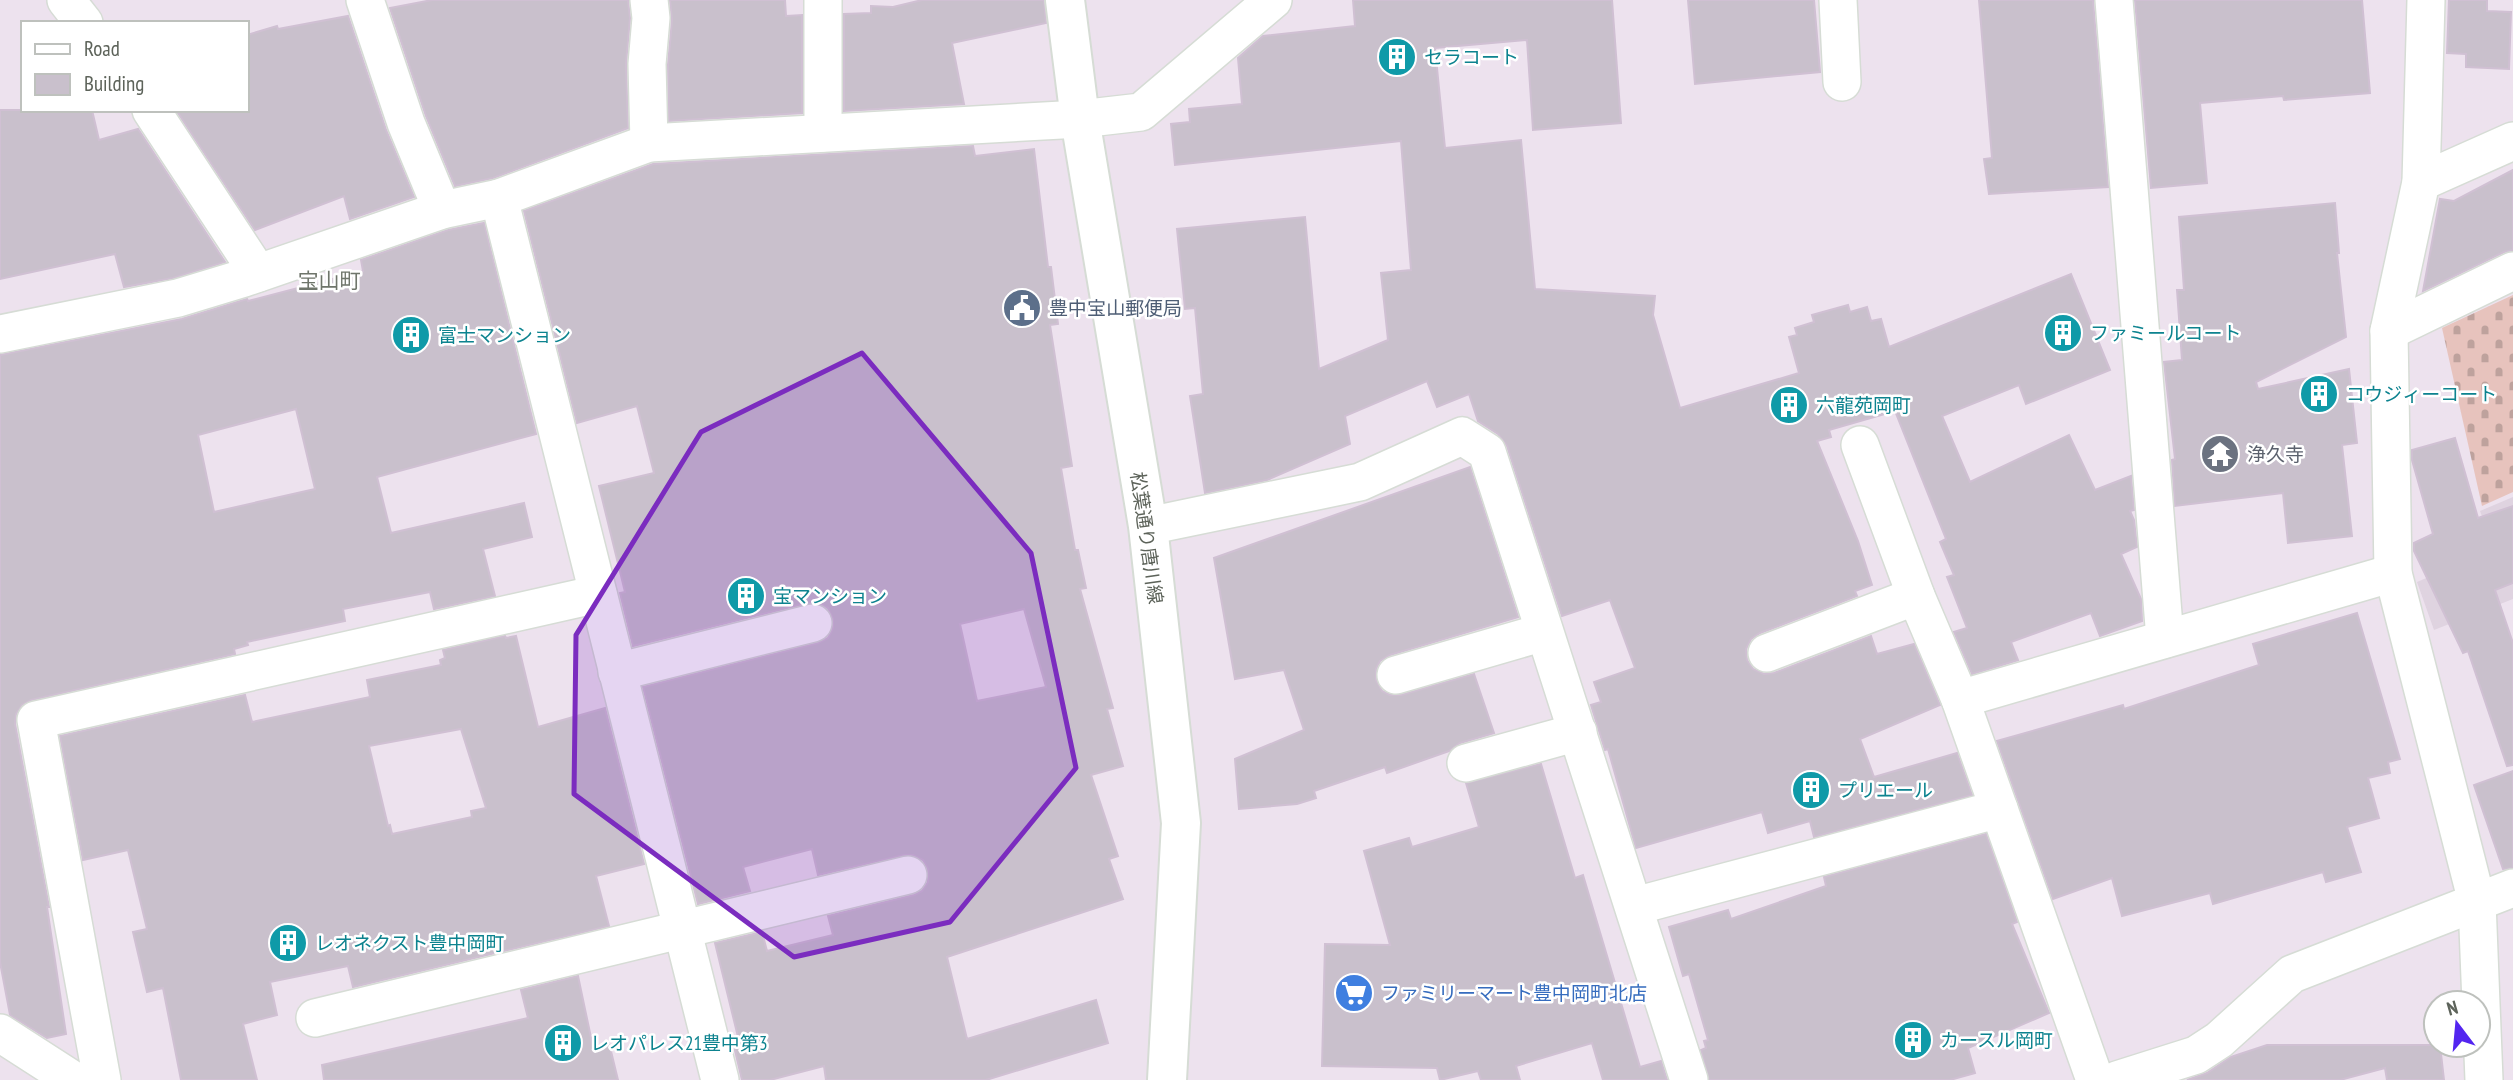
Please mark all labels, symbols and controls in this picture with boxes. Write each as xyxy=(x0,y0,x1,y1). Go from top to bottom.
legend xyxy=(21,21,248,112)
text: Road xyxy=(84,35,120,62)
building icon: セラコート xyxy=(1376,36,1418,78)
place label: セラコート xyxy=(1424,45,1519,69)
text: Building xyxy=(84,70,144,97)
district label: 宝山町 xyxy=(298,267,361,294)
public building icon: 豊中宝山郵便局 xyxy=(1001,287,1043,329)
place label: 豊中宝山郵便局 xyxy=(1049,296,1182,320)
building icon: ファミールコート xyxy=(2042,312,2084,354)
building icon: 富士マンション xyxy=(390,314,432,356)
place label: ファミールコート xyxy=(2090,321,2242,345)
place label: 富士マンション xyxy=(438,323,571,347)
building icon: コウジィーコート xyxy=(2298,373,2340,415)
place label: コウジィーコート xyxy=(2346,382,2497,406)
building icon: 六龍苑岡町 xyxy=(1768,384,1810,426)
place label: 六龍苑岡町 xyxy=(1816,393,1911,417)
temple icon: 浄久寺 xyxy=(2199,433,2241,475)
place label: 浄久寺 xyxy=(2247,442,2304,466)
street label: 松葉通り唐川線 xyxy=(1126,470,1168,606)
building icon: 宝マンション xyxy=(725,575,767,617)
place label: 宝マンション xyxy=(773,584,887,608)
building icon: プリエール xyxy=(1790,769,1832,811)
place label: プリエール xyxy=(1838,778,1933,802)
building icon: レオネクスト豊中岡町 xyxy=(267,922,309,964)
place label: レオネクスト豊中岡町 xyxy=(315,931,504,955)
supermarket icon: ファミリーマート豊中岡町北店 xyxy=(1333,972,1375,1014)
place label: ファミリーマート豊中岡町北店 xyxy=(1381,981,1647,1005)
north arrow xyxy=(2422,989,2492,1059)
text: N xyxy=(2444,995,2461,1021)
building icon: カースル岡町 xyxy=(1892,1019,1934,1061)
building icon: レオパレス21豊中第3 xyxy=(542,1022,584,1064)
place label: カースル岡町 xyxy=(1940,1028,2053,1052)
place label: レオパレス21豊中第3 xyxy=(590,1031,768,1055)

